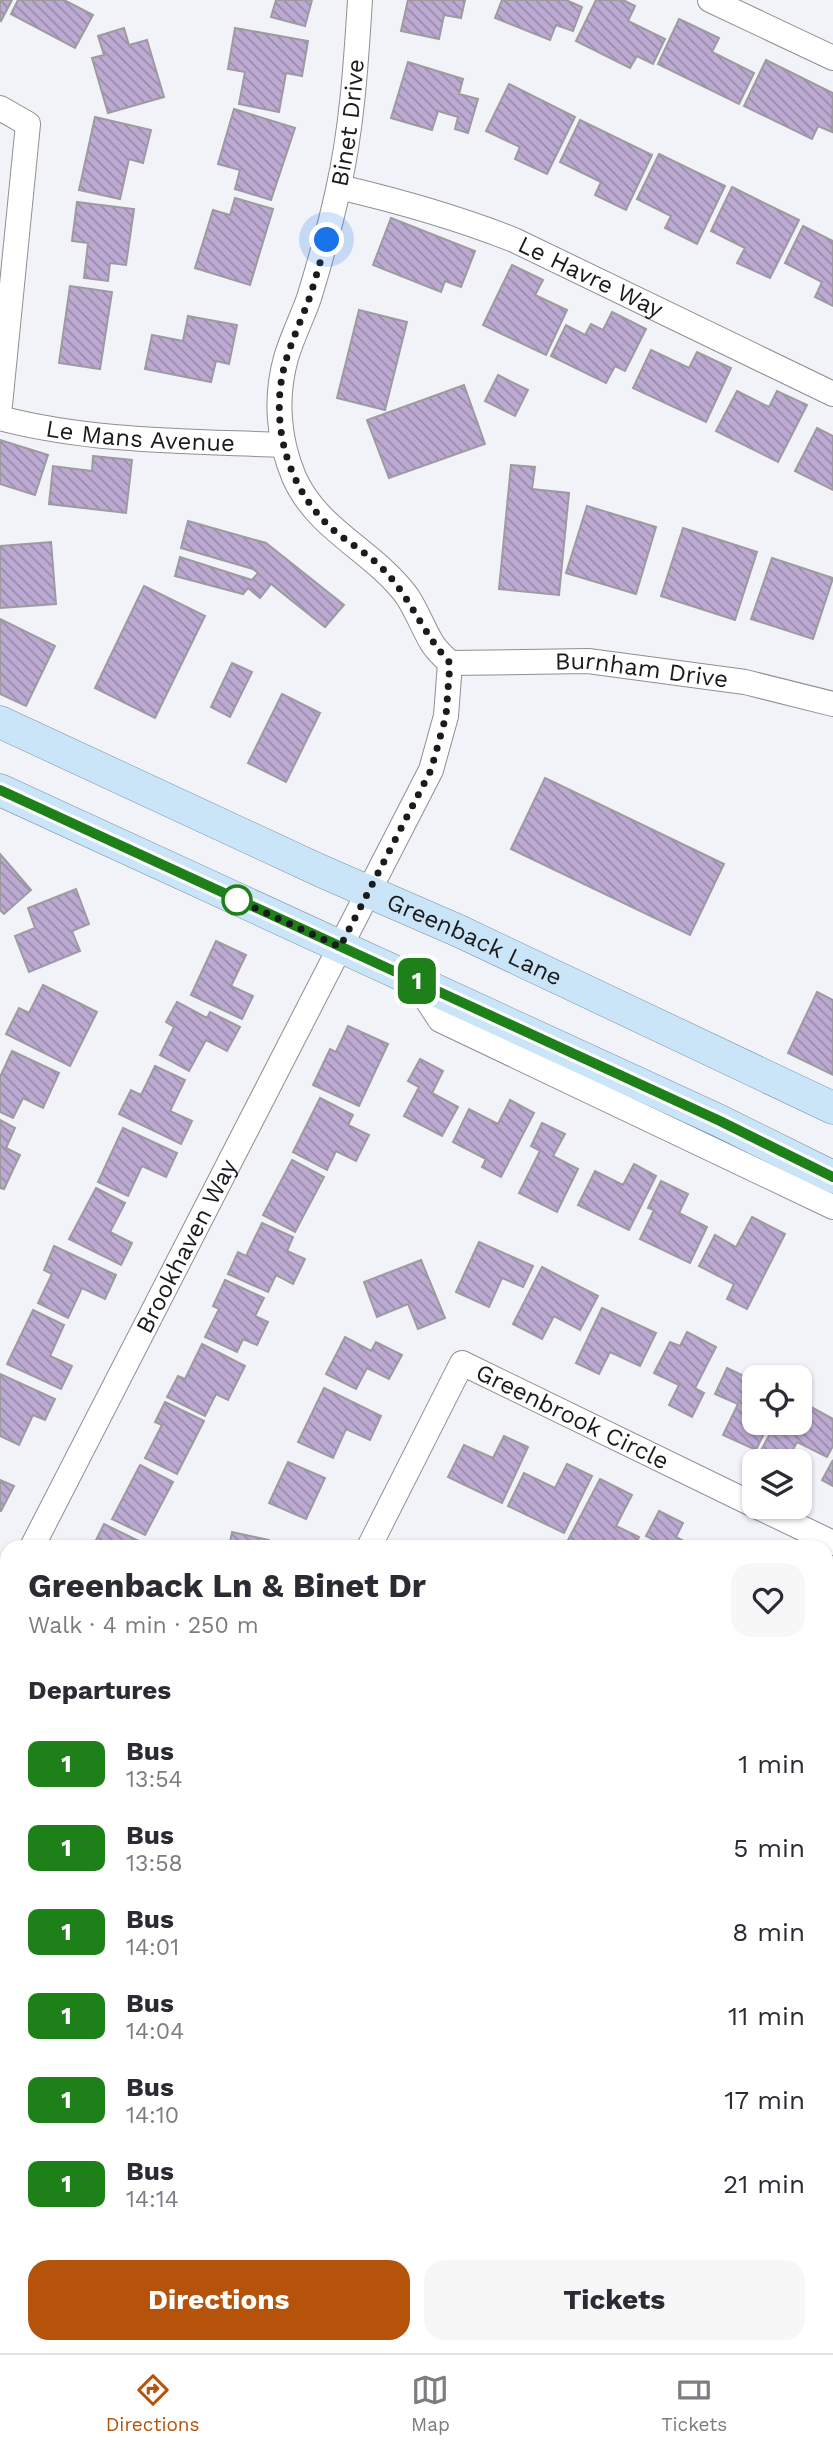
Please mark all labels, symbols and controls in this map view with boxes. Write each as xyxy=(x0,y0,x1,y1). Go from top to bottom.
street label: Binet Drive xyxy=(325,58,370,189)
your location xyxy=(309,222,344,257)
street label: Le Havre Way xyxy=(514,230,668,324)
street label: Le Mans Avenue xyxy=(44,414,235,457)
street label: Burnham Drive xyxy=(555,647,730,694)
unlabelled marker xyxy=(222,885,252,915)
street label: Greenback Lane xyxy=(383,887,567,992)
line badge: 1 xyxy=(394,958,440,1004)
text: 1 xyxy=(412,967,422,995)
street label: Brookhaven Way xyxy=(130,1154,243,1338)
street label: Greenbrook Circle xyxy=(471,1358,673,1475)
map controls xyxy=(742,1365,812,1519)
button: locate xyxy=(742,1365,812,1435)
button: layers xyxy=(742,1449,812,1519)
button: heart xyxy=(731,1563,805,1637)
text: Greenback Ln & Binet Dr xyxy=(28,1566,426,1605)
text: Walk · 4 min · 250 m xyxy=(28,1612,259,1639)
text: Departures xyxy=(28,1675,171,1705)
text: Bus xyxy=(126,1736,174,1766)
text: 1 min xyxy=(738,1749,805,1779)
text: 1 xyxy=(61,1750,72,1778)
text: 13:54 xyxy=(126,1766,183,1793)
text: Bus xyxy=(126,1820,174,1850)
text: 5 min xyxy=(733,1833,805,1863)
text: 1 xyxy=(61,1834,72,1862)
text: 13:58 xyxy=(126,1850,183,1877)
text: Bus xyxy=(126,1904,174,1934)
text: 8 min xyxy=(732,1917,805,1947)
text: 1 xyxy=(61,1918,72,1946)
text: 14:01 xyxy=(126,1934,179,1961)
text: Bus xyxy=(126,1988,174,2018)
text: 11 min xyxy=(728,2001,805,2031)
text: 1 xyxy=(61,2002,72,2030)
text: 14:04 xyxy=(126,2018,184,2045)
text: Bus xyxy=(126,2072,174,2102)
text: 17 min xyxy=(724,2085,805,2115)
text: 1 xyxy=(61,2086,72,2114)
text: 14:10 xyxy=(126,2102,179,2129)
text: Bus xyxy=(126,2156,174,2186)
text: 21 min xyxy=(723,2169,805,2199)
text: 1 xyxy=(61,2170,72,2198)
text: 14:14 xyxy=(126,2186,179,2213)
button: Directions xyxy=(28,2260,410,2340)
button: Tickets xyxy=(424,2260,805,2340)
tab: Directions xyxy=(106,2371,200,2436)
tab: Map xyxy=(411,2371,450,2436)
tab: Tickets xyxy=(661,2371,727,2436)

